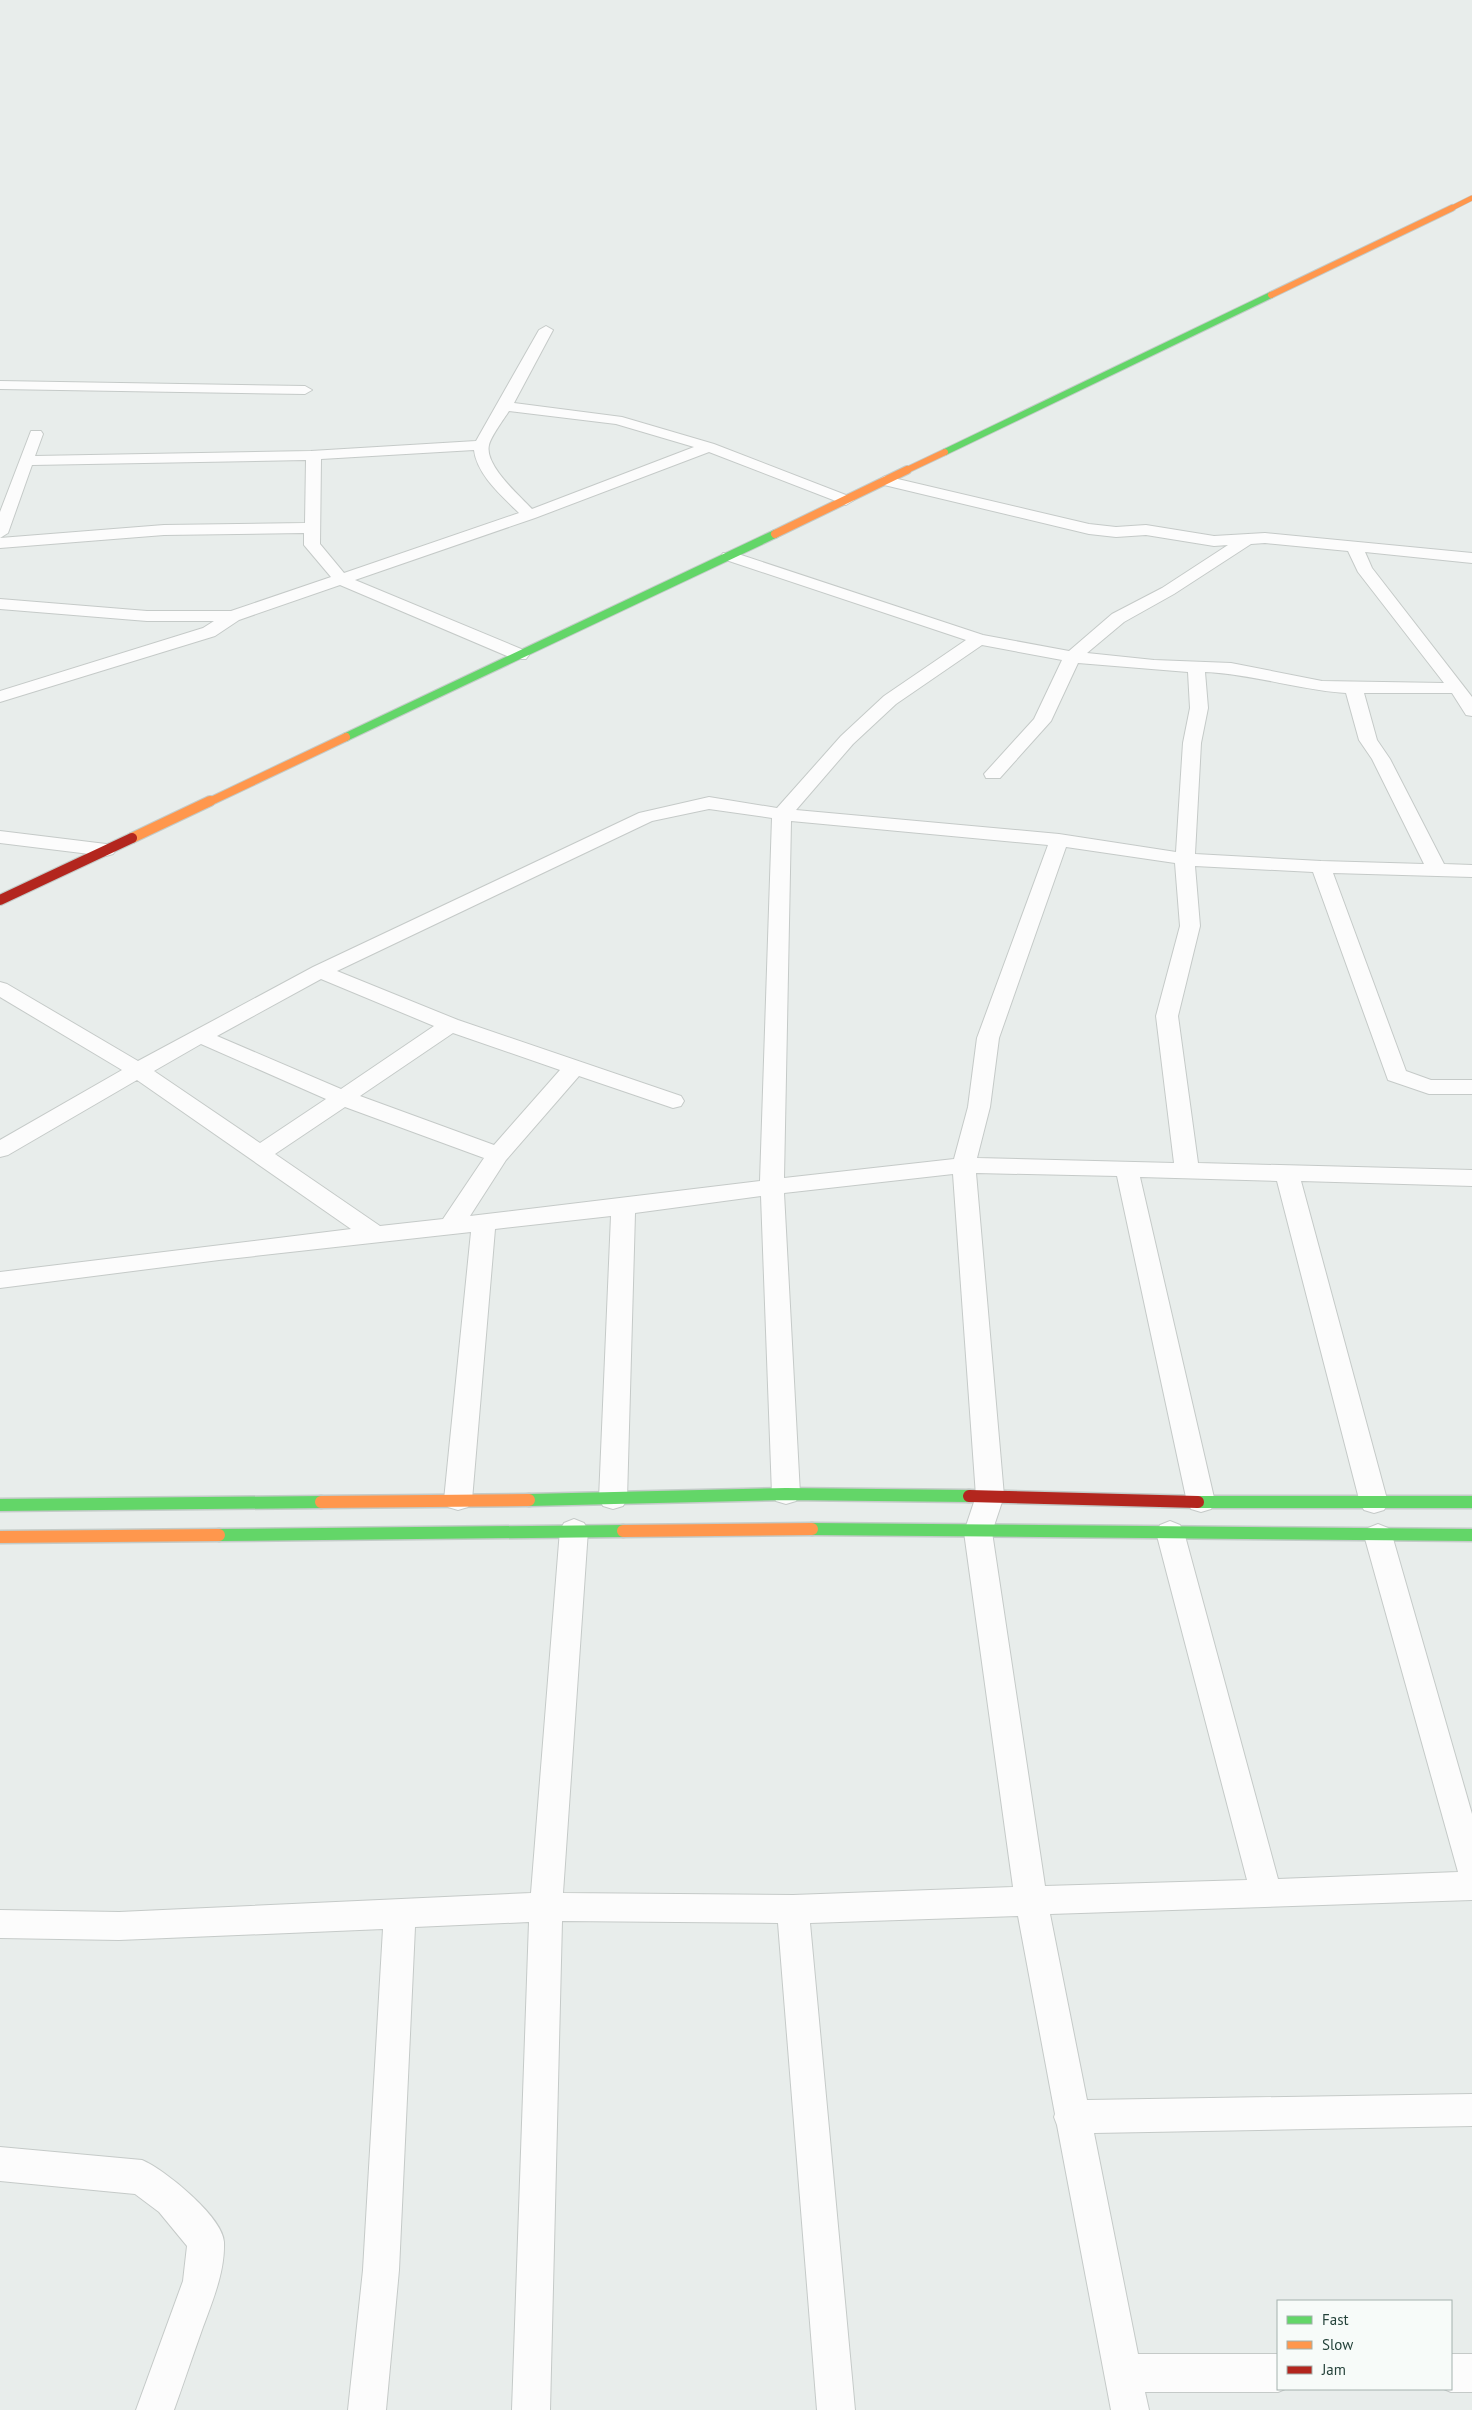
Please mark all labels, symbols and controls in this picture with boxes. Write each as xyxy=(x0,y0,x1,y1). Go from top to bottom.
legend xyxy=(1277,2300,1452,2390)
text: Fast xyxy=(1322,2310,1349,2329)
text: Slow xyxy=(1322,2335,1353,2354)
text: Jam xyxy=(1321,2360,1346,2379)

